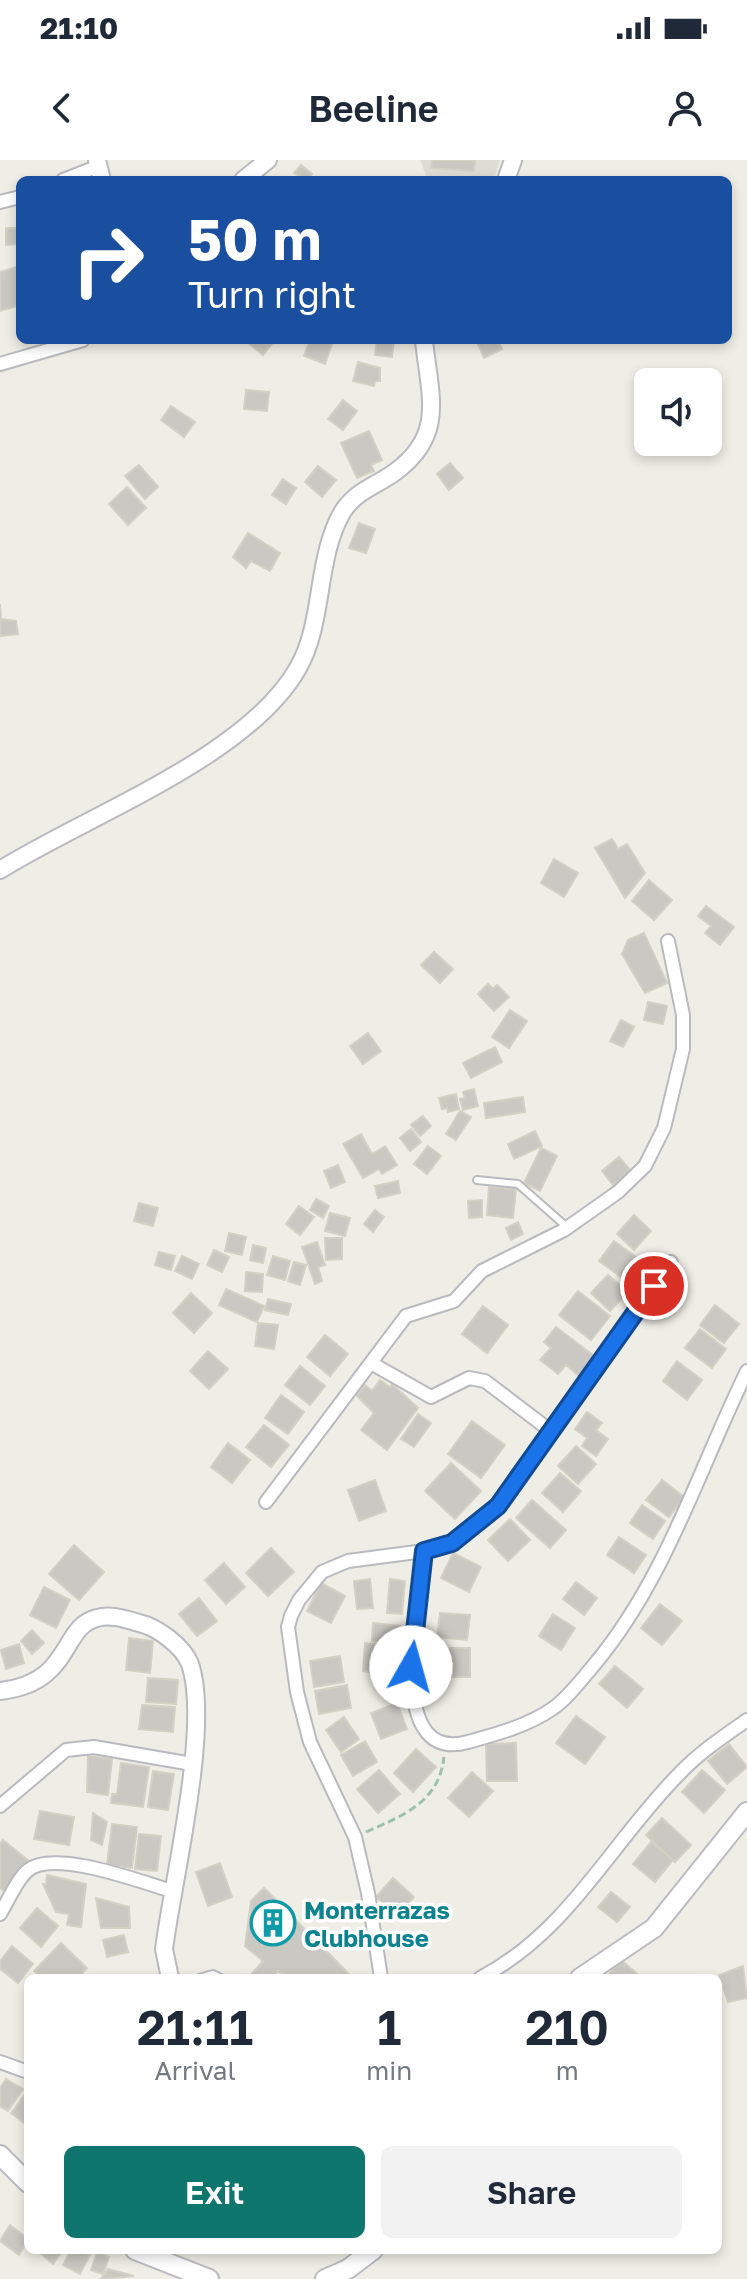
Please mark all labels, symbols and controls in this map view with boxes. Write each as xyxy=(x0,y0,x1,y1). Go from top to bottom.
text: 21:10 xyxy=(40,10,118,46)
icon: back xyxy=(40,86,84,130)
icon: person xyxy=(663,86,707,130)
text: Beeline xyxy=(308,87,439,130)
text: 50 m xyxy=(188,205,322,272)
icon: right xyxy=(56,208,160,312)
text: Turn right xyxy=(188,273,356,316)
map controls xyxy=(634,368,722,456)
button: sound xyxy=(634,368,722,456)
pin xyxy=(620,1252,688,1320)
icon: arrive xyxy=(632,1264,676,1308)
position arrow xyxy=(369,1625,453,1709)
place label: Monterrazas Clubhouse xyxy=(304,1895,450,1952)
building icon: Monterrazas Clubhouse xyxy=(249,1899,297,1947)
text: 21:11 xyxy=(137,1998,253,2056)
text: 1 xyxy=(377,1998,401,2056)
text: 210 xyxy=(525,1998,609,2056)
text: Arrival xyxy=(154,2055,236,2086)
text: min xyxy=(366,2055,412,2086)
text: m xyxy=(556,2055,579,2086)
button: Exit xyxy=(64,2146,365,2238)
button: Share xyxy=(381,2146,682,2238)

